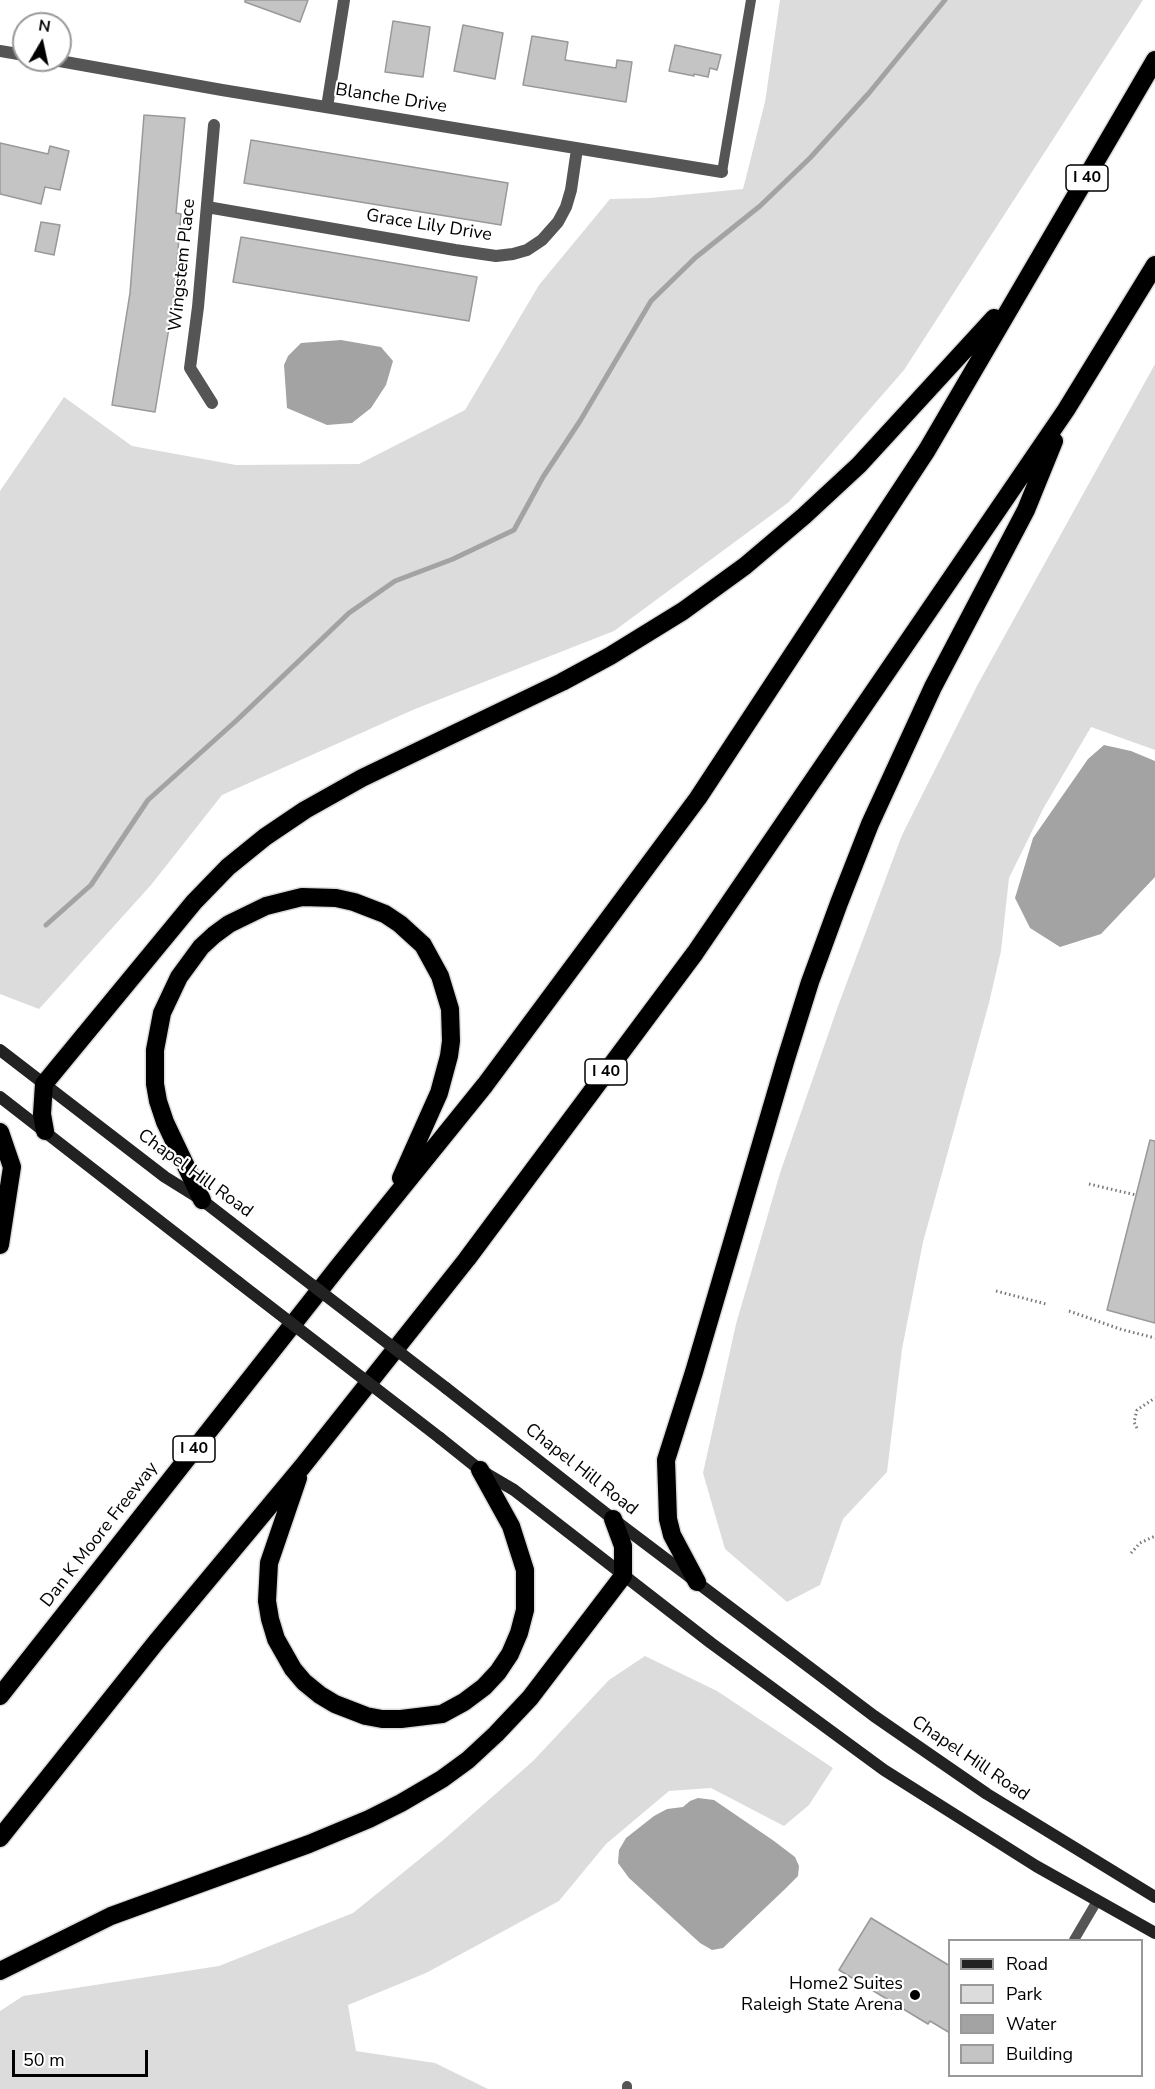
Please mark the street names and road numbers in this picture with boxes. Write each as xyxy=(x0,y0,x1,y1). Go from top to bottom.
street label: Blanche Drive xyxy=(334,80,448,118)
road number: I 40 xyxy=(1066,165,1108,191)
street label: Wingstem Place xyxy=(165,198,201,332)
street label: Grace Lily Drive xyxy=(365,205,493,247)
road number: I 40 xyxy=(585,1059,627,1085)
street label: Chapel Hill Road xyxy=(133,1125,257,1223)
street label: Chapel Hill Road xyxy=(520,1419,642,1521)
road number: I 40 xyxy=(173,1436,215,1462)
street label: Dan K Moore Freeway xyxy=(37,1458,163,1612)
street label: Chapel Hill Road xyxy=(907,1712,1033,1806)

